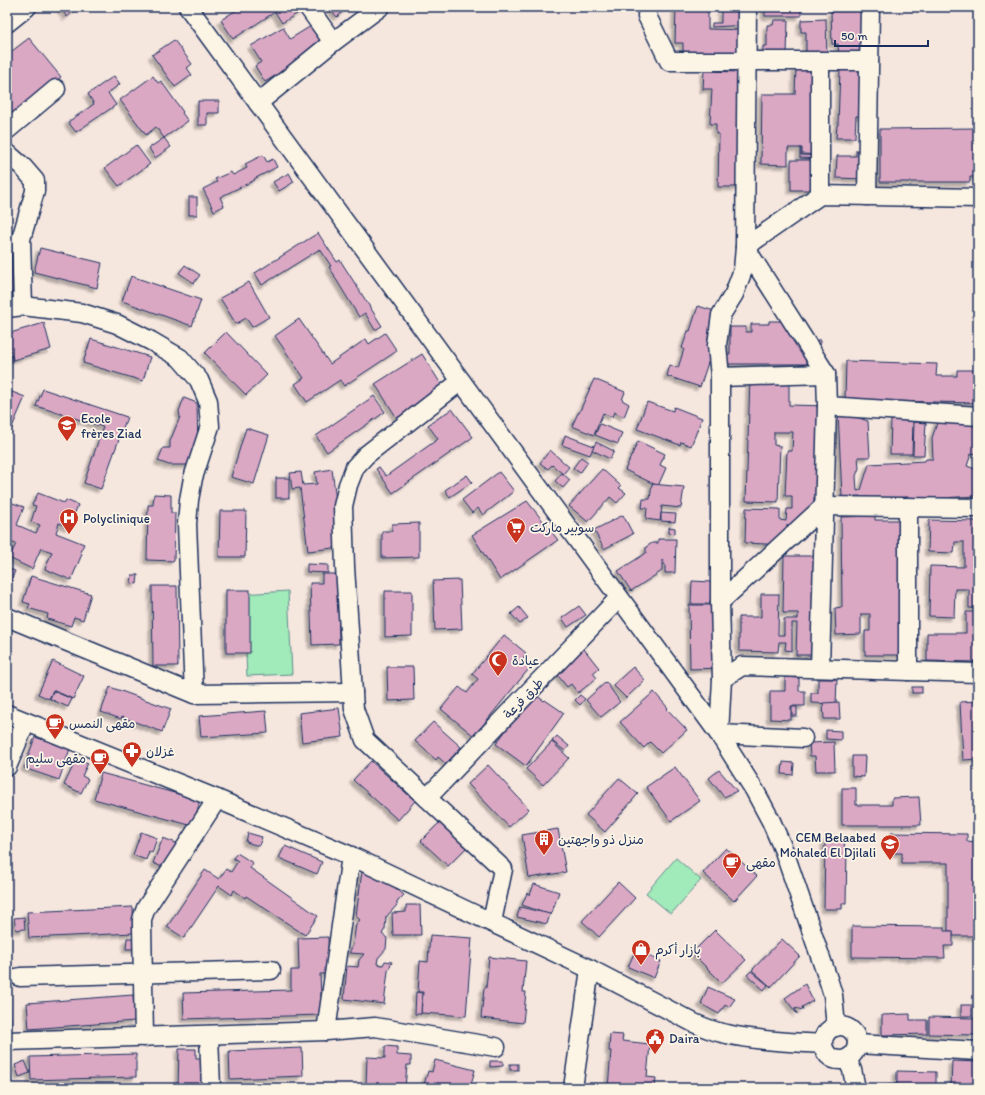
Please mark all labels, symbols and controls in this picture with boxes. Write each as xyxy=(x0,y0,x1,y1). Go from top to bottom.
scale bar xyxy=(835,22,928,48)
text: 50 m xyxy=(841,29,867,43)
place label: Ecole frères Ziad xyxy=(81,411,142,441)
school or university icon: Ecole frères Ziad xyxy=(56,414,78,442)
hospital icon: Polyclinique xyxy=(58,507,80,535)
place label: Polyclinique xyxy=(83,511,150,526)
supermarket icon: سوبير ماركت xyxy=(505,516,527,544)
place label: سوبير ماركت xyxy=(530,520,594,536)
mosque icon: عيادة xyxy=(487,649,509,677)
place label: عيادة xyxy=(512,653,539,669)
street label: طرق فرعة xyxy=(500,675,546,722)
cafe icon: مقهى النمس xyxy=(44,712,66,740)
place label: مقهى النمس xyxy=(69,716,135,733)
pharmacy icon: غزلان xyxy=(121,740,143,768)
place label: غزلان xyxy=(146,744,175,759)
cafe icon: مقهى سليم xyxy=(89,747,111,775)
place label: مقهى سليم xyxy=(25,751,86,769)
building icon: منزل ذو واجهتين xyxy=(533,828,555,856)
place label: CEM Belaabed Mohaled El Djilali xyxy=(780,830,876,860)
place label: منزل ذو واجهتين xyxy=(558,832,644,848)
school or university icon: CEM Belaabed Mohaled El Djilali xyxy=(879,833,901,861)
cafe icon: مقهى xyxy=(721,851,743,879)
place label: مقهى xyxy=(746,855,776,872)
shop icon: بازار أكرم xyxy=(630,938,652,966)
place label: بازار أكرم xyxy=(655,942,701,960)
public building icon: Daira xyxy=(644,1027,666,1055)
place label: Daira xyxy=(669,1031,700,1046)

